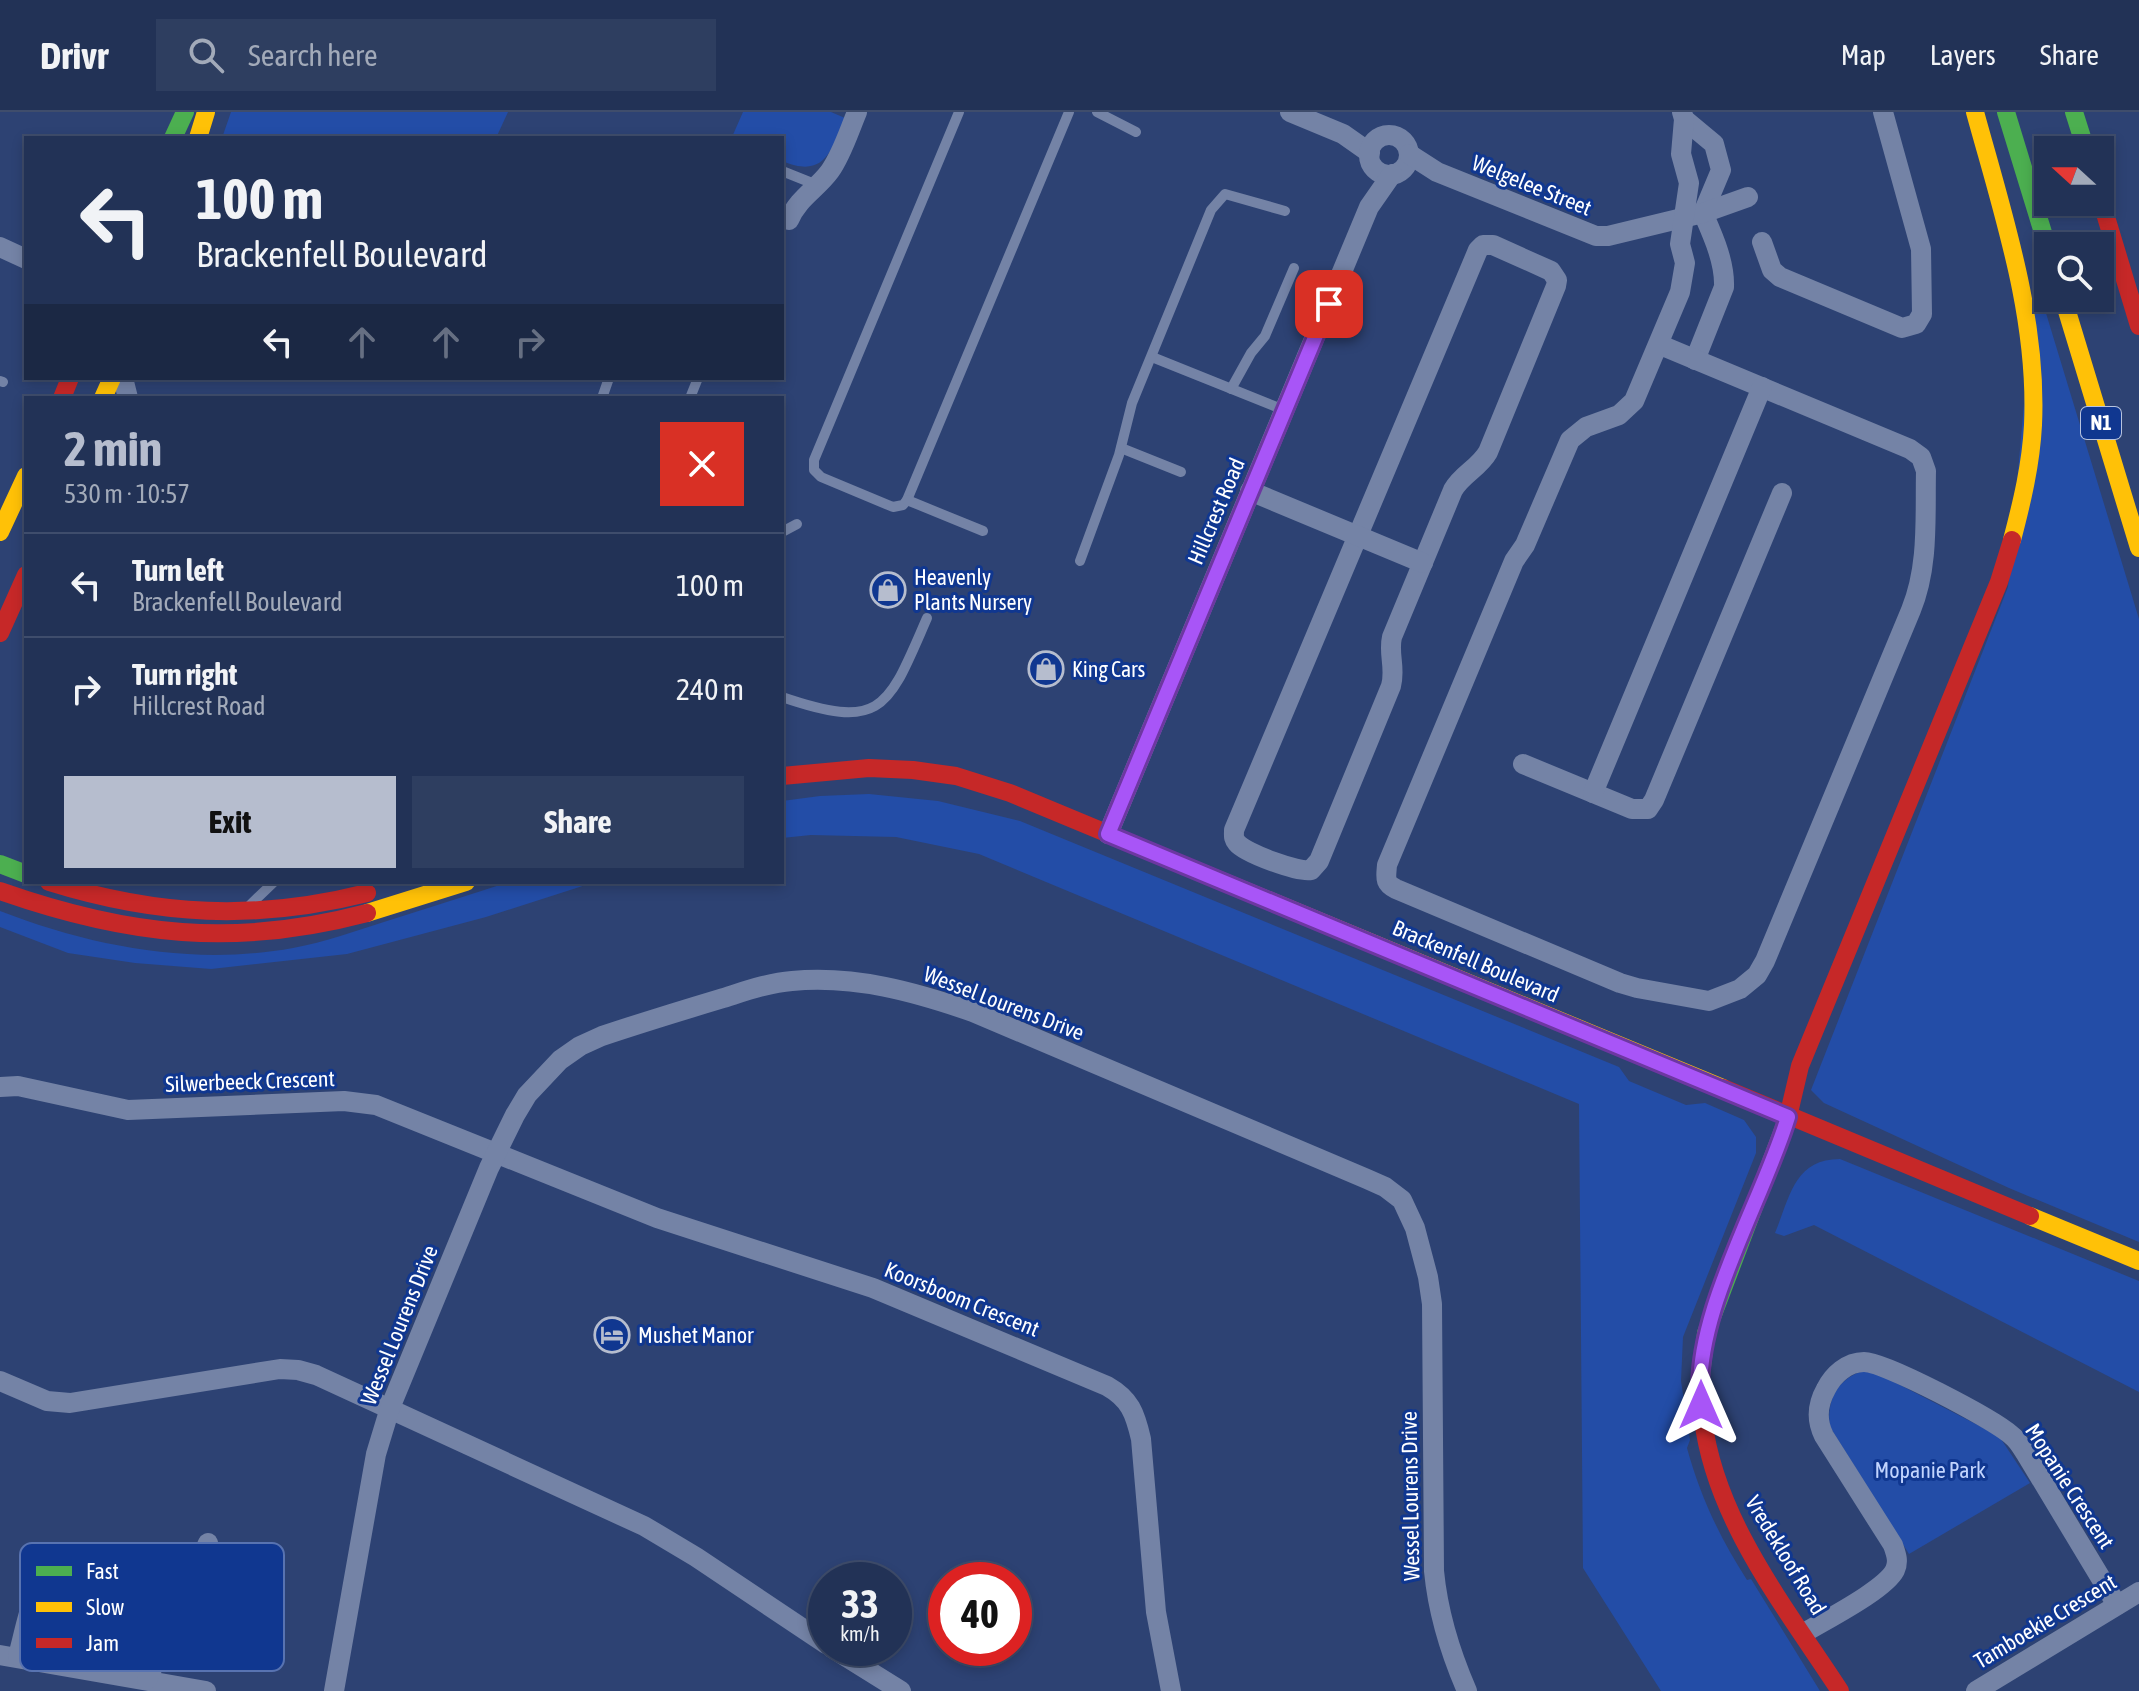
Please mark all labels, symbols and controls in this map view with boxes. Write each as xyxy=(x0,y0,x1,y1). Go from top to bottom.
search box xyxy=(156,19,716,91)
icon: search xyxy=(184,33,228,77)
text: Drivr xyxy=(40,34,108,77)
text: Search here xyxy=(248,38,378,72)
text: Map xyxy=(1841,39,1886,71)
text: Layers xyxy=(1930,39,1996,71)
text: Share xyxy=(2040,39,2099,71)
north arrow xyxy=(2034,136,2114,216)
map controls xyxy=(2034,136,2114,312)
street label: Welgelee Street xyxy=(1468,149,1596,221)
text: 100 m xyxy=(196,167,323,231)
icon: left xyxy=(64,168,168,272)
button: search xyxy=(2034,232,2114,312)
text: Brackenfell Boulevard xyxy=(196,233,488,275)
pin xyxy=(1295,270,1363,338)
icon: arrive xyxy=(1307,282,1351,326)
icon: left xyxy=(256,320,300,364)
icon: ahead xyxy=(340,320,384,364)
icon: ahead xyxy=(424,320,468,364)
icon: right xyxy=(508,320,552,364)
road number: N1 xyxy=(2081,407,2121,439)
text: 2 min xyxy=(64,421,162,476)
button: close xyxy=(660,422,744,506)
street label: Hillcrest Road xyxy=(1182,454,1250,568)
text: 530 m · 10:57 xyxy=(64,479,190,509)
text: Turn left xyxy=(132,553,224,587)
icon: left xyxy=(64,563,108,607)
place label: Heavenly Plants Nursery xyxy=(914,564,1032,615)
text: 100 m xyxy=(676,568,744,602)
shop icon: Heavenly Plants Nursery xyxy=(869,571,907,609)
text: Brackenfell Boulevard xyxy=(132,587,343,617)
shop icon: King Cars xyxy=(1027,650,1065,688)
place label: King Cars xyxy=(1072,656,1146,682)
text: Turn right xyxy=(132,657,238,691)
icon: right xyxy=(64,667,108,711)
text: 240 m xyxy=(676,672,744,706)
text: Hillcrest Road xyxy=(132,691,266,721)
button: Exit xyxy=(64,776,396,868)
button: Share xyxy=(412,776,744,868)
street label: Brackenfell Boulevard xyxy=(1389,914,1563,1008)
street label: Wessel Lourens Drive xyxy=(920,960,1088,1046)
street label: Silwerbeeck Crescent xyxy=(165,1065,335,1097)
street label: Wessel Lourens Drive xyxy=(355,1241,443,1409)
street label: Koorsboom Crescent xyxy=(881,1256,1043,1342)
hotel icon: Mushet Manor xyxy=(593,1316,631,1354)
place label: Mushet Manor xyxy=(638,1322,754,1348)
position arrow xyxy=(1659,1363,1743,1447)
street label: Wessel Lourens Drive xyxy=(1396,1411,1424,1581)
street label: Mopanie Crescent xyxy=(2020,1419,2120,1553)
park label: Mopanie Park xyxy=(1874,1457,1986,1483)
street label: Vredekloof Road xyxy=(1740,1491,1832,1619)
legend xyxy=(20,1543,284,1671)
text: Fast xyxy=(86,1558,119,1584)
speed limit sign: 40 xyxy=(928,1562,1032,1666)
street label: Tamboekie Crescent xyxy=(1969,1568,2121,1674)
text: 33 xyxy=(841,1581,879,1626)
text: Slow xyxy=(86,1594,124,1620)
text: km/h xyxy=(840,1622,880,1645)
text: Jam xyxy=(86,1630,119,1656)

